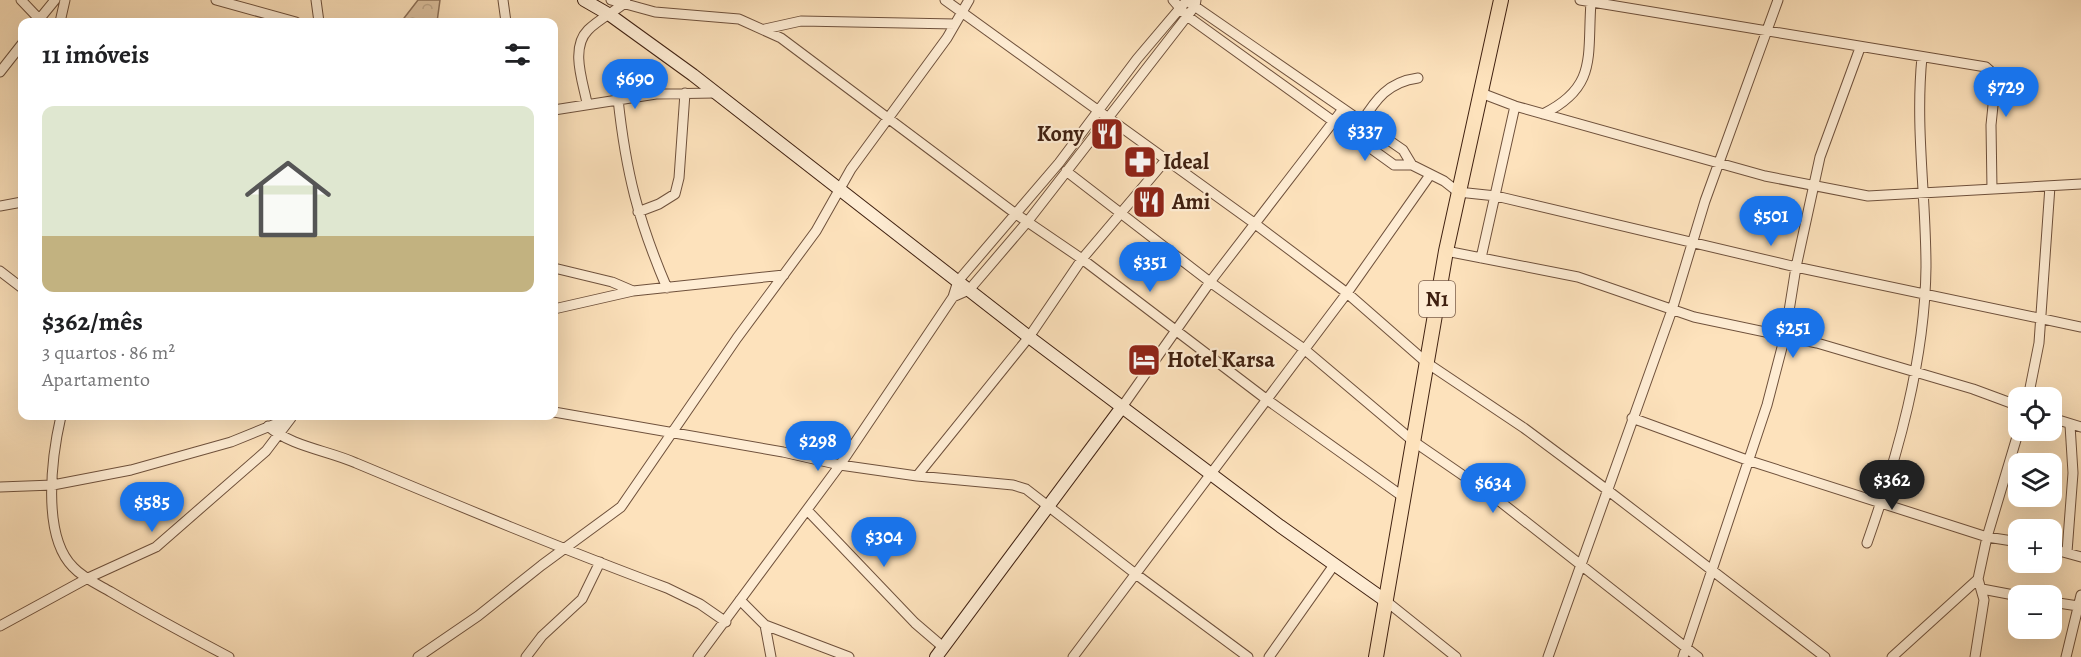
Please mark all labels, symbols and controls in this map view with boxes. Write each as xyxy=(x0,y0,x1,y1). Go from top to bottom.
text: 11 imóveis xyxy=(42,37,149,72)
icon: filters xyxy=(501,38,534,71)
pin: $690 xyxy=(599,59,671,110)
text: $690 xyxy=(616,65,654,92)
pin: $729 xyxy=(1970,67,2042,118)
text: $729 xyxy=(1988,73,2024,100)
pin: $337 xyxy=(1329,111,1401,162)
restaurant icon: Kony xyxy=(1089,116,1125,152)
text: $337 xyxy=(1347,117,1383,144)
place label: Kony xyxy=(1037,119,1085,149)
pharmacy icon: Ideal xyxy=(1122,144,1158,180)
icon: home xyxy=(234,145,342,253)
place label: Ideal xyxy=(1163,147,1209,177)
restaurant icon: Ami xyxy=(1131,184,1167,220)
place label: Ami xyxy=(1171,187,1210,217)
pin: $501 xyxy=(1735,196,1807,247)
text: $501 xyxy=(1753,202,1789,229)
pin: $351 xyxy=(1114,242,1186,293)
text: $351 xyxy=(1133,248,1167,275)
road number: N1 xyxy=(1419,281,1455,317)
text: $362/mês xyxy=(42,304,143,339)
pin: $251 xyxy=(1757,308,1829,359)
text: $251 xyxy=(1776,314,1810,341)
text: 3 quartos · 86 m² xyxy=(42,339,175,366)
hotel icon: Hotel Karsa xyxy=(1126,342,1162,378)
place label: Hotel Karsa xyxy=(1167,345,1275,375)
text: Apartamento xyxy=(42,366,150,393)
map controls xyxy=(2008,387,2062,639)
button: locate xyxy=(2008,387,2062,441)
pin: $298 xyxy=(782,421,854,472)
text: $298 xyxy=(799,427,837,454)
button: layers xyxy=(2008,453,2062,507)
pin: $362 xyxy=(1856,460,1928,511)
pin: $634 xyxy=(1457,463,1529,514)
text: $362 xyxy=(1874,466,1910,493)
text: $634 xyxy=(1475,469,1511,496)
pin: $585 xyxy=(116,482,188,533)
text: $585 xyxy=(134,488,170,515)
pin: $304 xyxy=(848,517,920,568)
button: + xyxy=(2008,519,2062,573)
text: $304 xyxy=(865,523,903,550)
button: − xyxy=(2008,585,2062,639)

